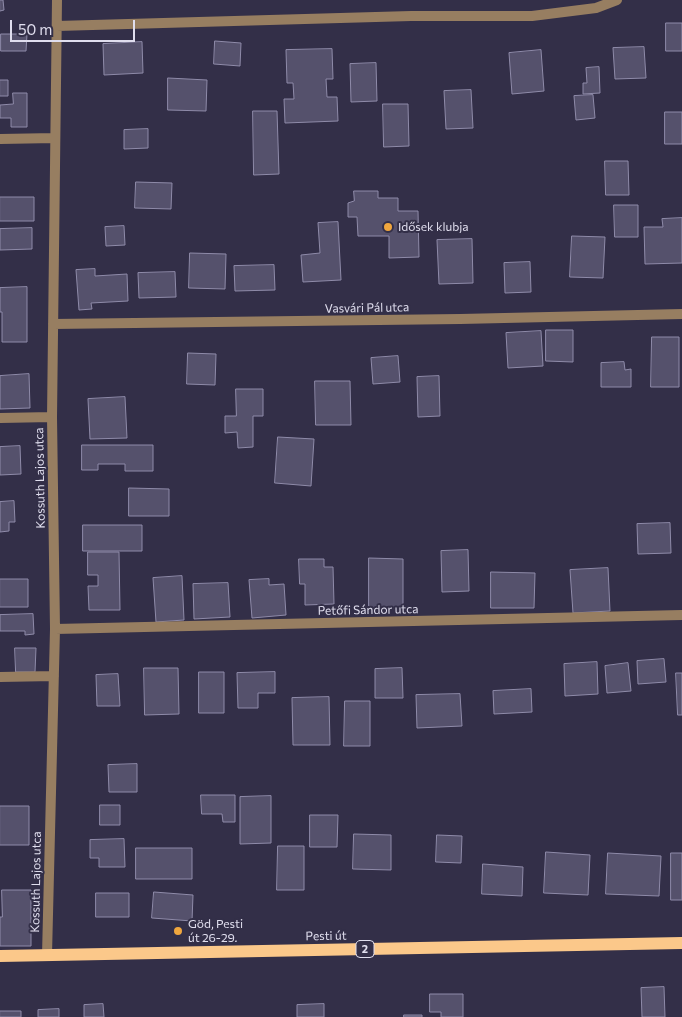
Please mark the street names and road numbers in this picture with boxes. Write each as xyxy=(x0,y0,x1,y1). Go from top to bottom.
street label: Vasvári Pál utca xyxy=(325,300,409,316)
street label: Kossuth Lajos utca xyxy=(32,427,48,529)
street label: Petőfi Sándor utca xyxy=(318,602,418,618)
street label: Kossuth Lajos utca xyxy=(28,831,44,933)
street label: Pesti út xyxy=(305,928,347,944)
road number: 2 xyxy=(356,941,374,958)

